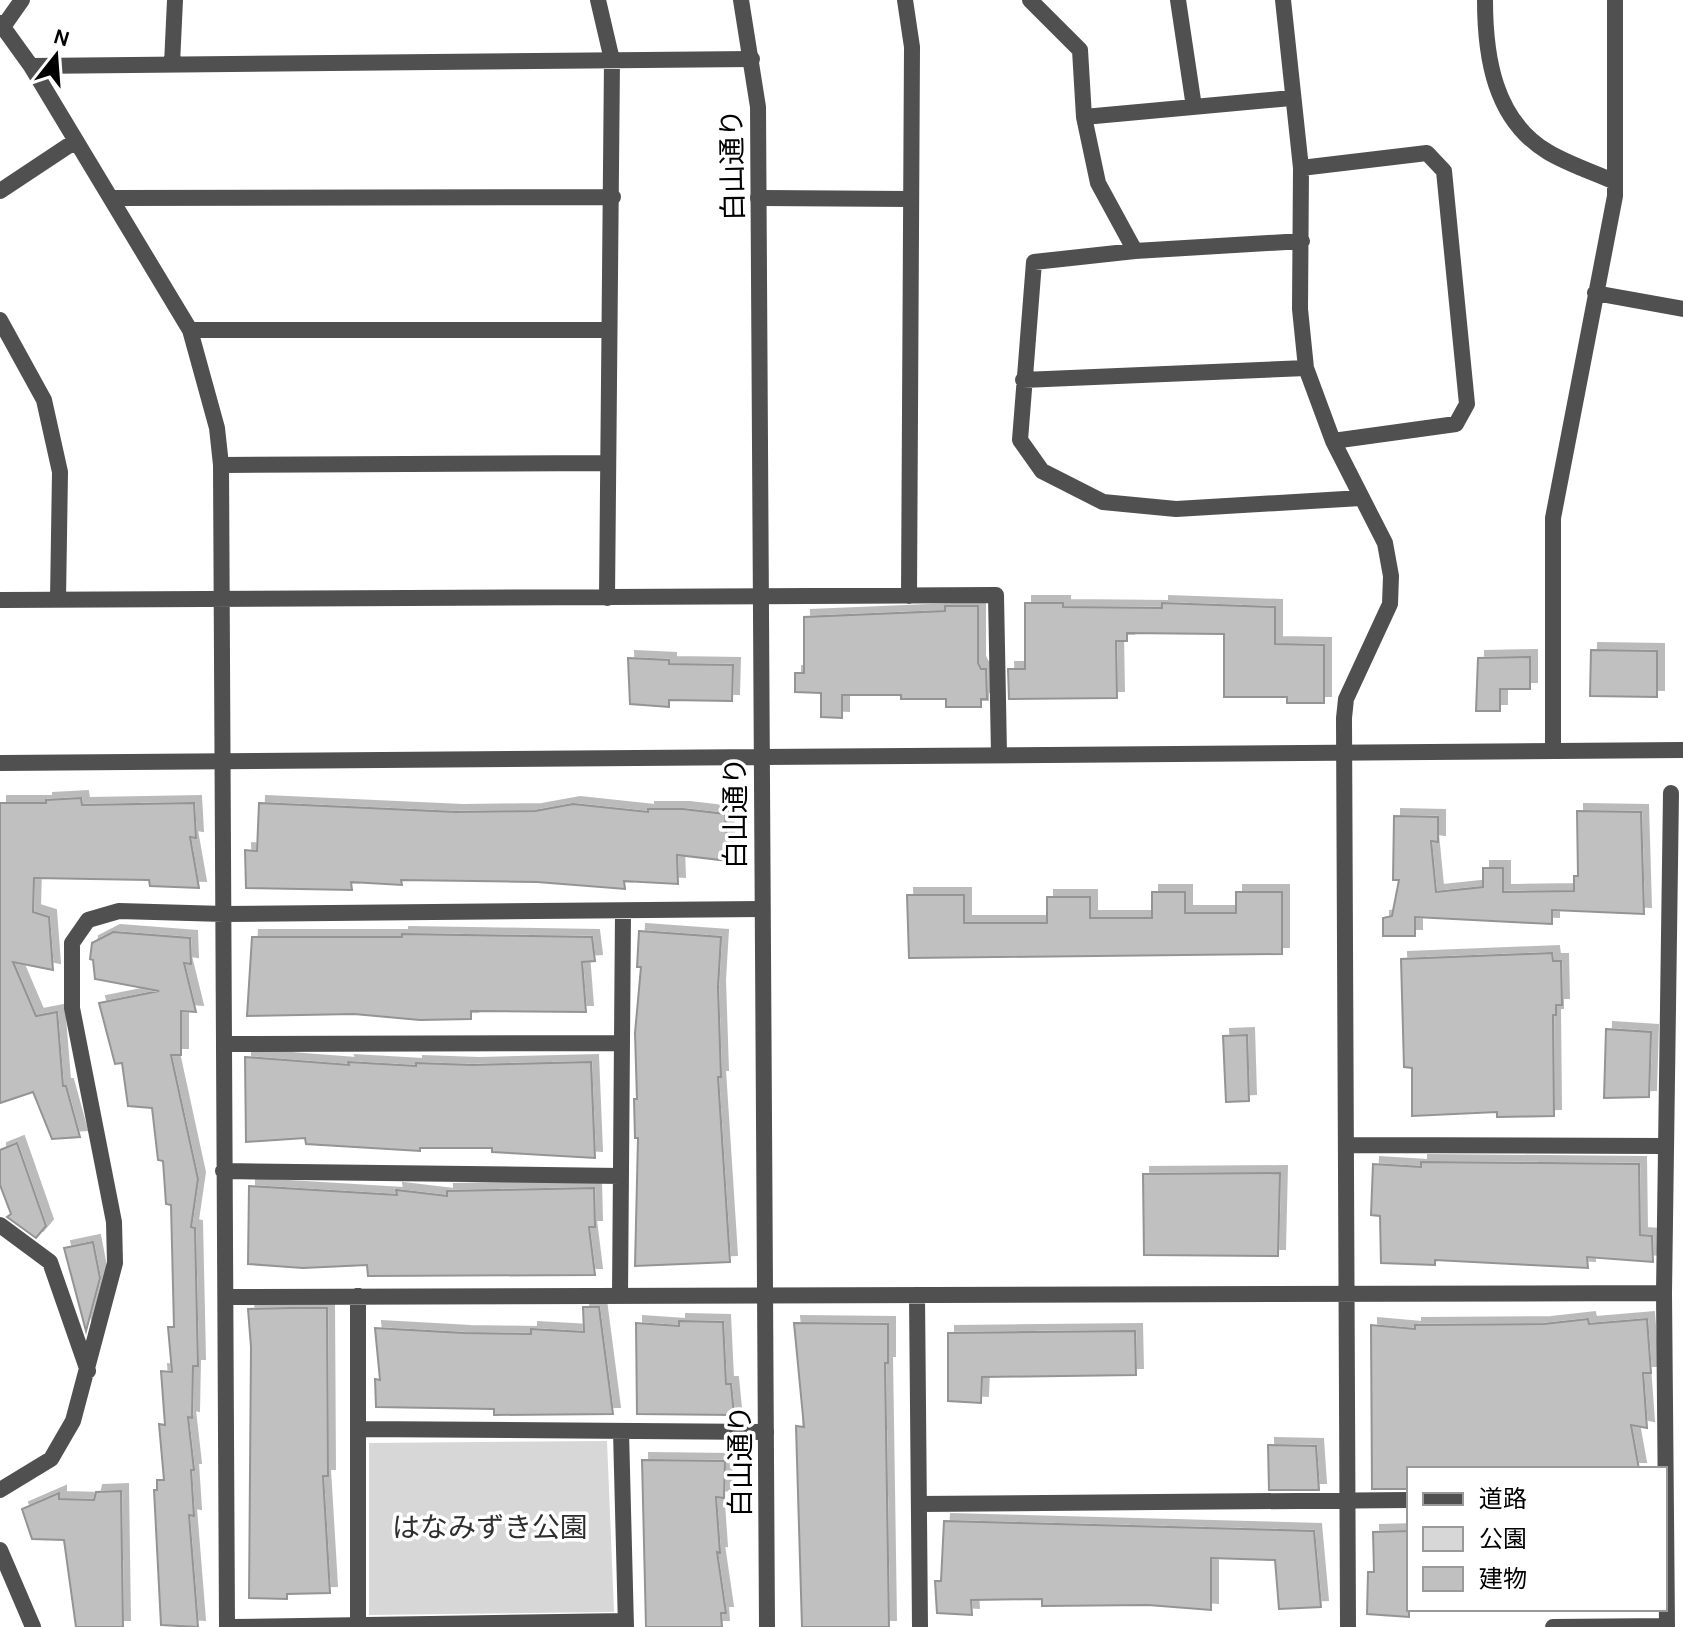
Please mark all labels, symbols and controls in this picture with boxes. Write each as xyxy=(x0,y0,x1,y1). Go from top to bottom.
north arrow xyxy=(16,16,96,96)
text: N xyxy=(50,23,73,53)
street label: 白山通り xyxy=(715,109,750,221)
street label: 白山通り xyxy=(719,757,752,869)
street label: 白山通り xyxy=(724,1405,757,1517)
legend xyxy=(1407,1467,1667,1611)
text: 道路 xyxy=(1479,1485,1527,1513)
park label: はなみずき公園 xyxy=(392,1511,588,1544)
text: 公園 xyxy=(1479,1525,1527,1553)
text: 建物 xyxy=(1479,1565,1527,1593)

